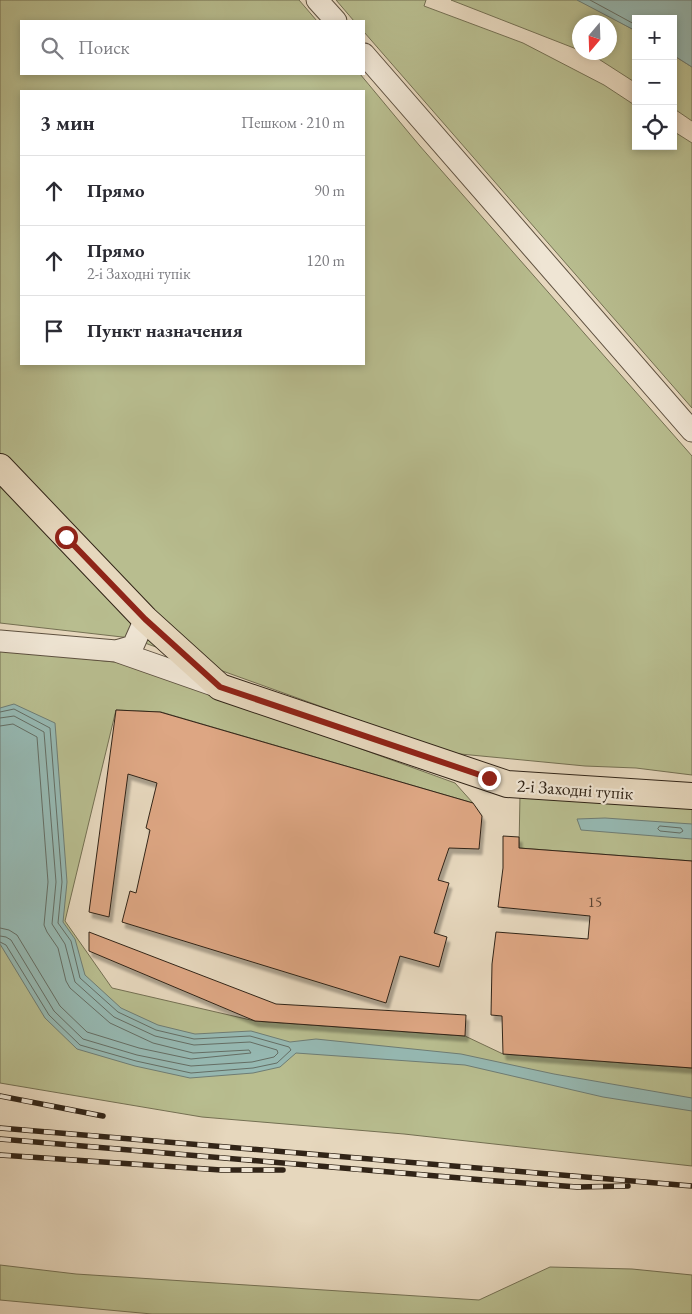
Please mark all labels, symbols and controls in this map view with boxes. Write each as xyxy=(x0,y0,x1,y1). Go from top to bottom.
north arrow xyxy=(572,15,617,60)
map controls xyxy=(632,15,677,150)
button: + xyxy=(632,15,677,60)
search box xyxy=(20,20,365,75)
icon: search xyxy=(38,34,66,62)
text: Поиск xyxy=(78,35,130,60)
button: − xyxy=(632,60,677,105)
button: locate xyxy=(632,105,677,150)
text: 3 мин xyxy=(40,109,95,136)
text: Пешком · 210 m xyxy=(241,112,345,133)
icon: ahead xyxy=(40,177,68,205)
text: Прямо xyxy=(87,178,145,203)
text: 90 m xyxy=(314,180,345,201)
text: Прямо xyxy=(87,238,145,263)
icon: ahead xyxy=(40,247,68,275)
text: 120 m xyxy=(306,250,345,271)
text: 2-і Заходні тупік xyxy=(87,263,191,284)
icon: arrive xyxy=(40,317,68,345)
text: Пункт назначения xyxy=(87,318,243,343)
route start xyxy=(55,526,78,549)
route end xyxy=(478,767,501,790)
street label: 2-і Заходні тупік xyxy=(516,773,634,805)
house number: 15 xyxy=(588,892,602,911)

